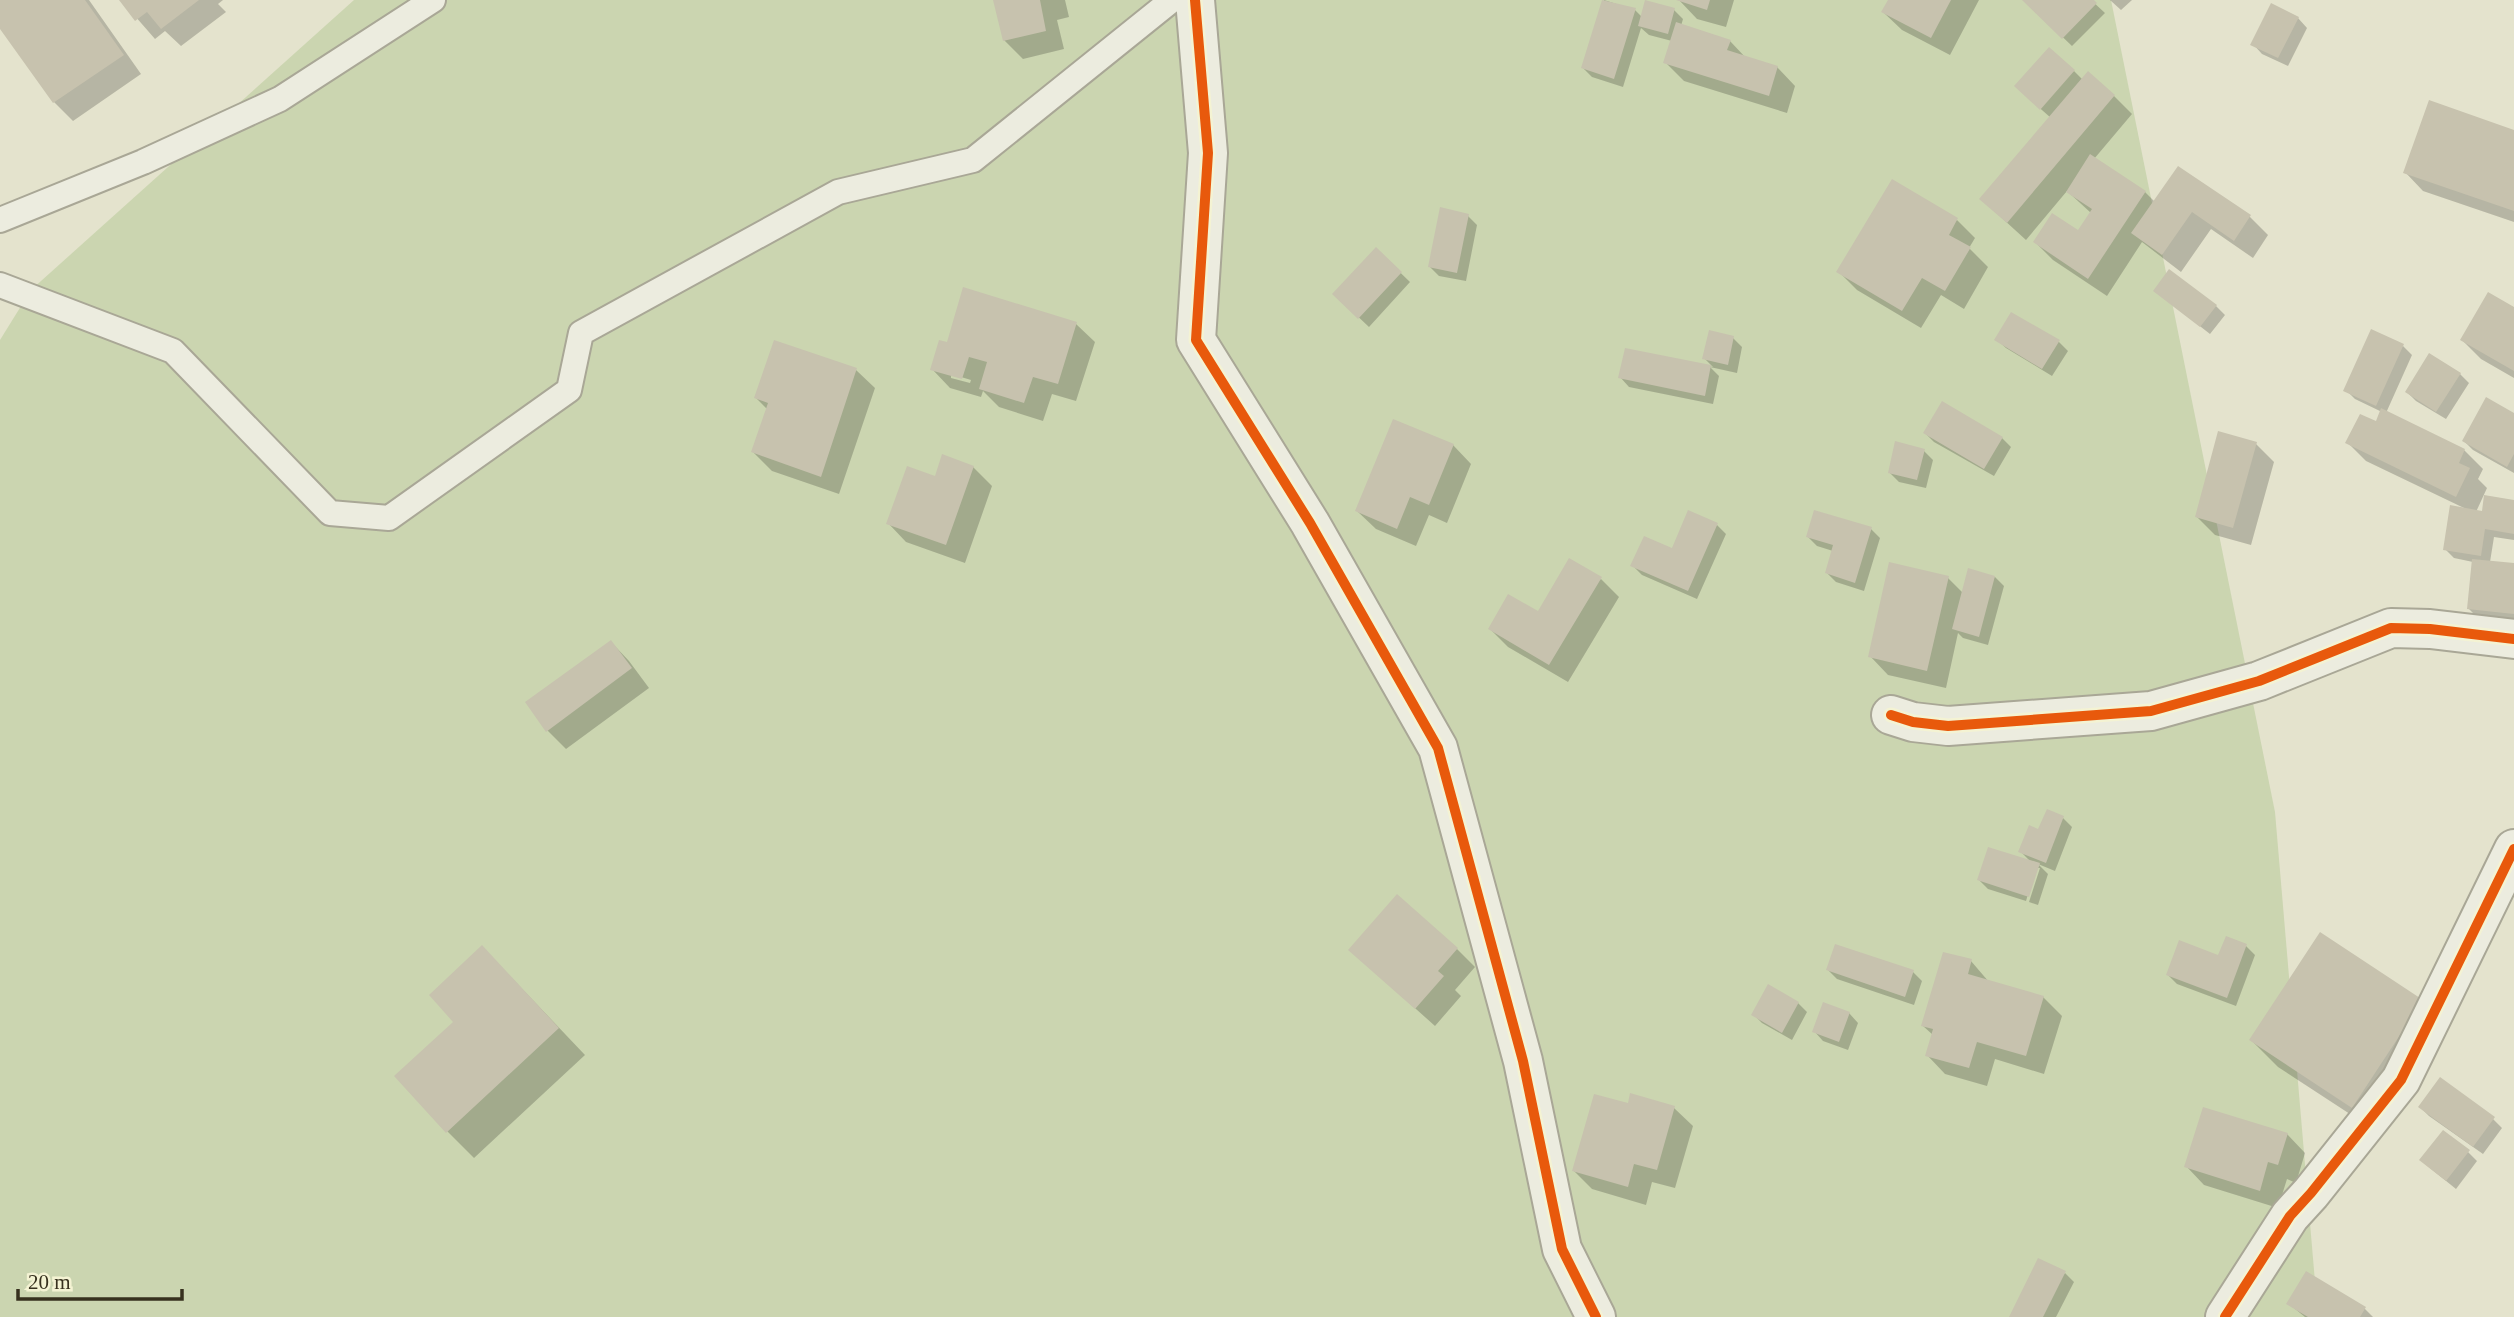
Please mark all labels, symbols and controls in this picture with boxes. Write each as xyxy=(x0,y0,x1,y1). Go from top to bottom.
scale bar xyxy=(18,1258,182,1302)
text: 20 m xyxy=(28,1270,71,1294)

